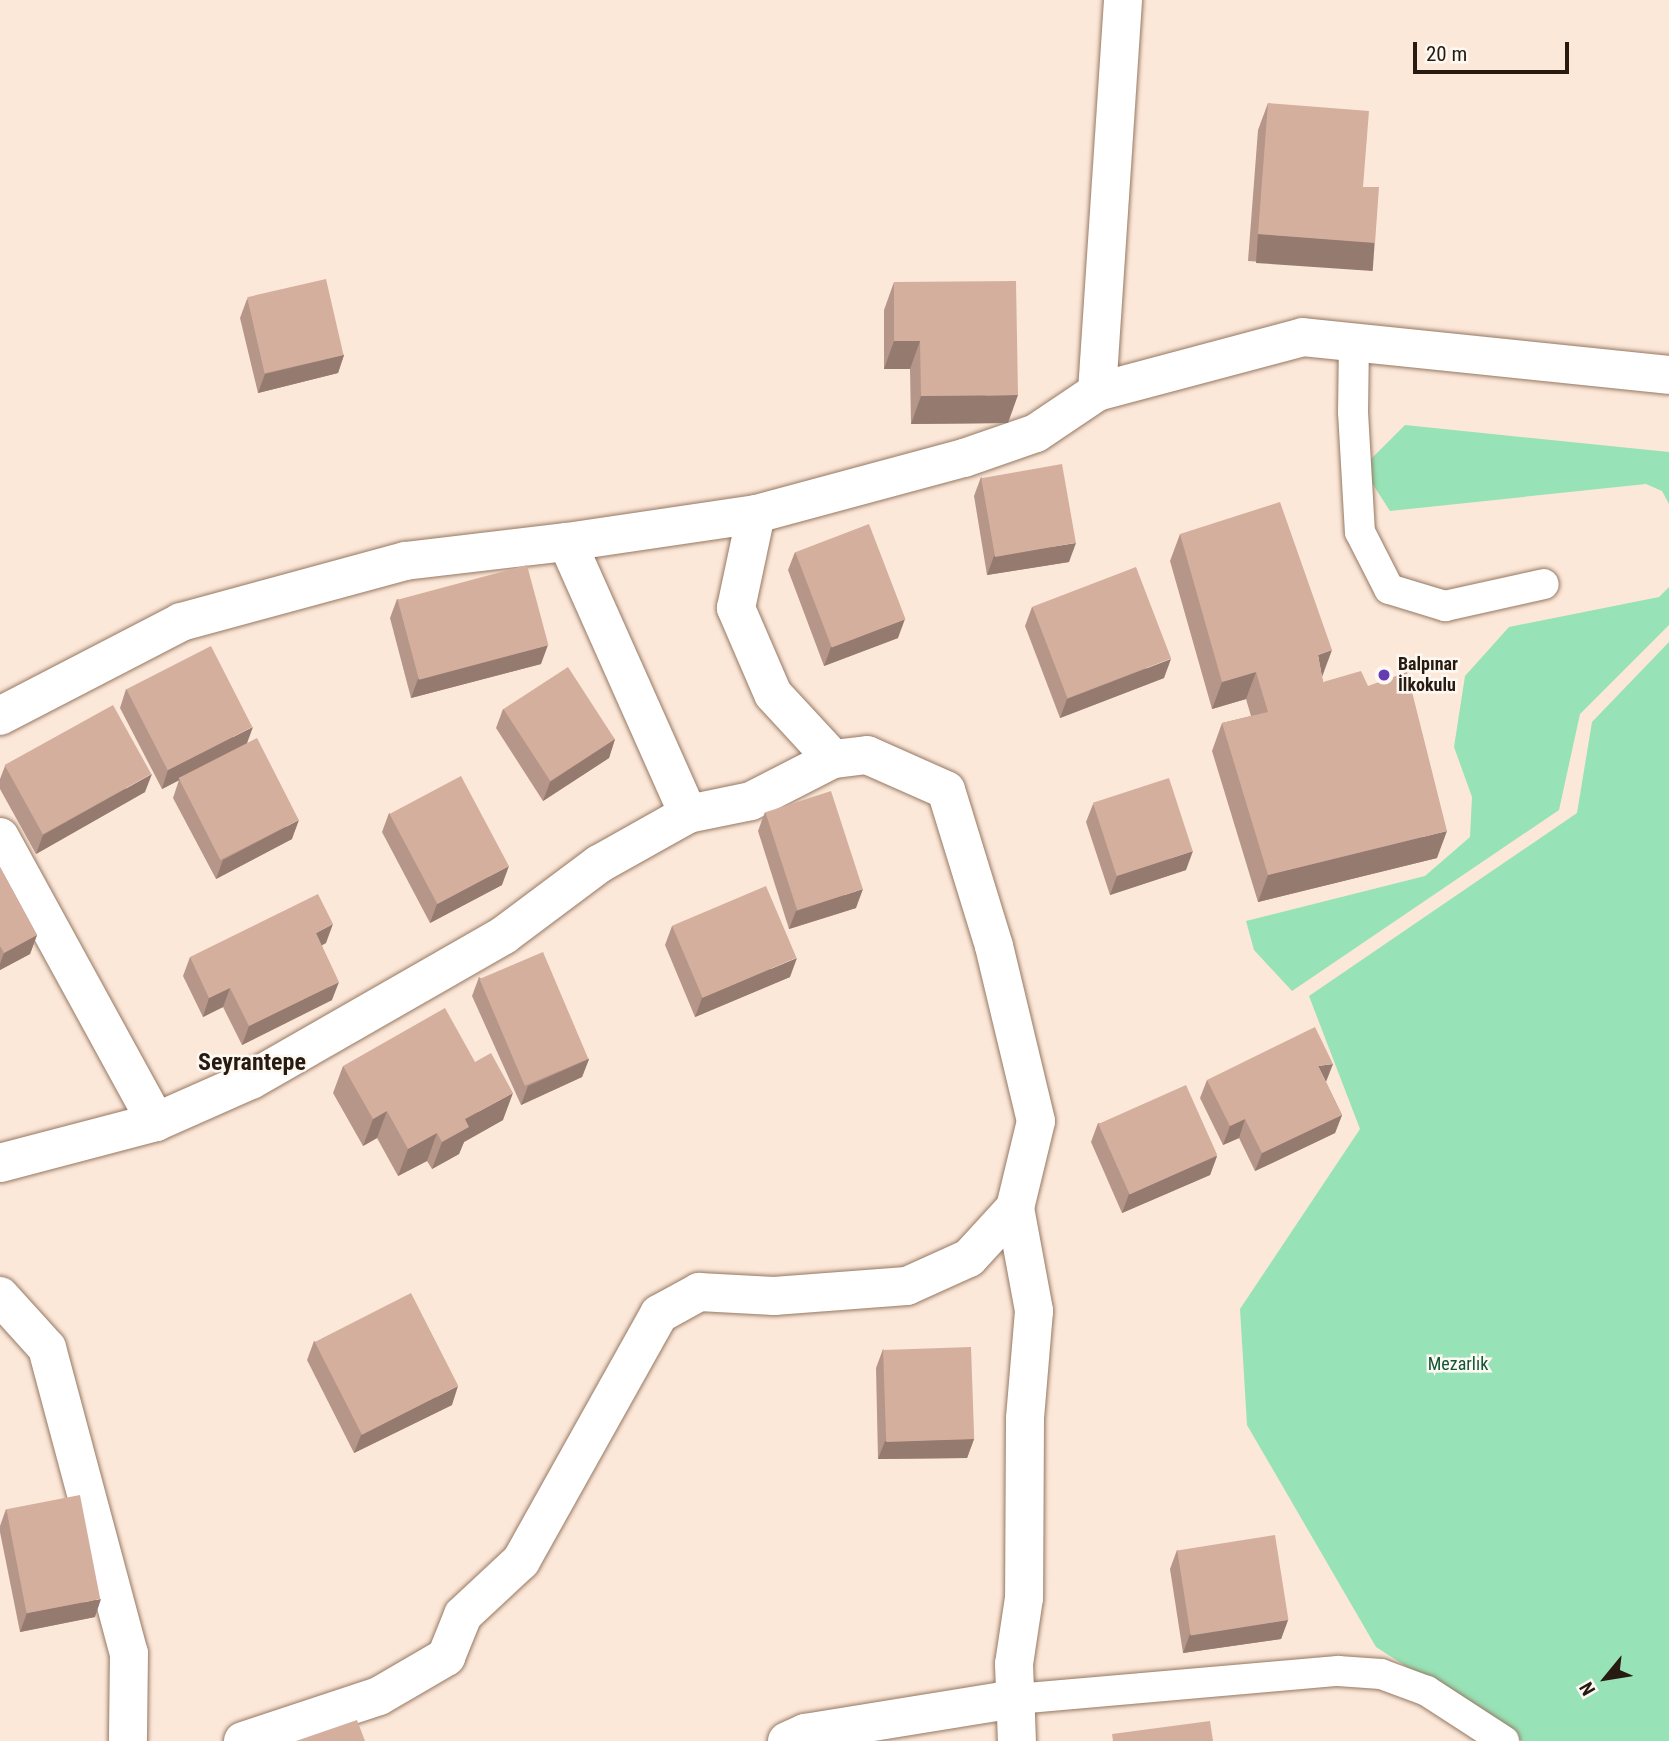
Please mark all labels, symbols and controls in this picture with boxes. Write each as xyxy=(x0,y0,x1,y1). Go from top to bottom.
scale bar xyxy=(1417,28,1573,72)
text: 20 m xyxy=(1426,42,1467,66)
place label: Balpınar İlkokulu xyxy=(1398,654,1458,696)
marker: Balpınar İlkokulu xyxy=(1376,667,1392,683)
district label: Seyrantepe xyxy=(198,1049,306,1077)
park label: Mezarlık xyxy=(1428,1353,1488,1375)
north arrow xyxy=(1571,1643,1641,1713)
text: N xyxy=(1575,1678,1600,1700)

